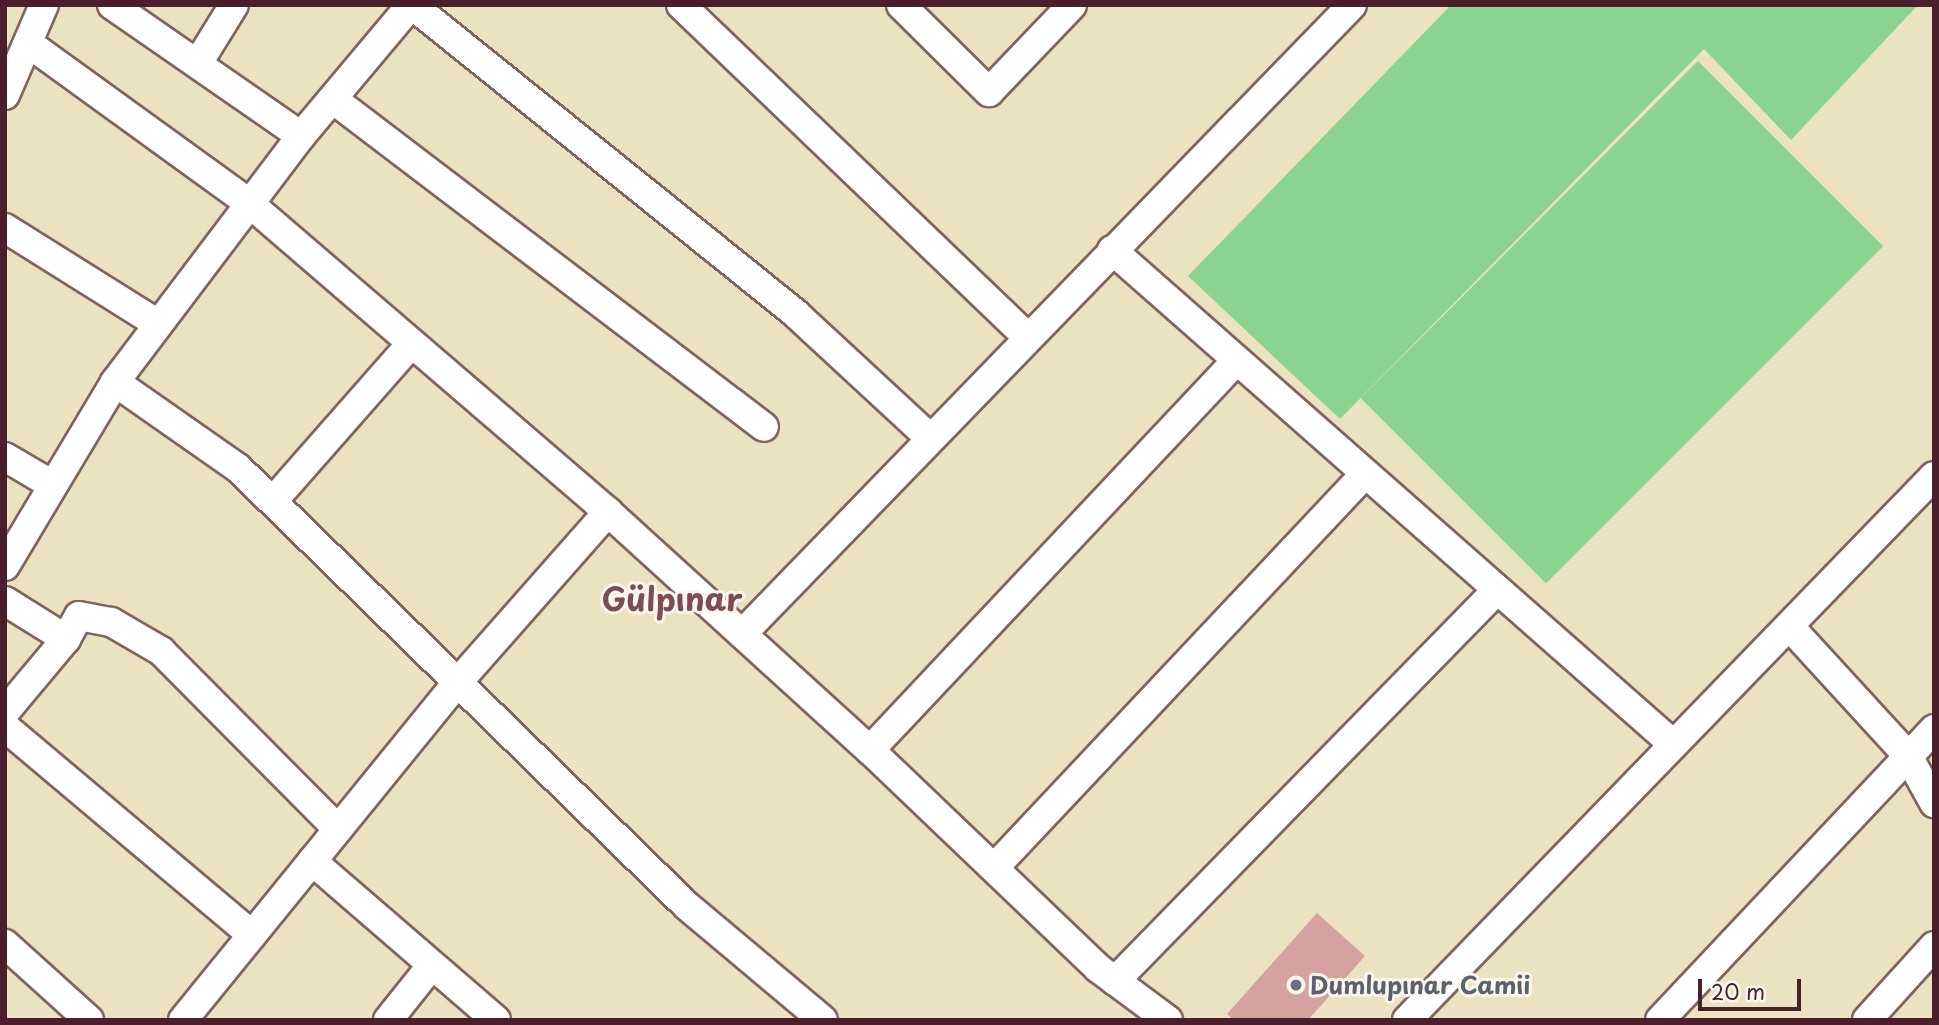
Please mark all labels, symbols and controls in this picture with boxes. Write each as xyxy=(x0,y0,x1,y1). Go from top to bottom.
district label: Gülpınar xyxy=(602,579,742,617)
scale bar xyxy=(1701,965,1804,1009)
place label: Dumlupınar Camii xyxy=(1310,971,1531,999)
text: 20 m xyxy=(1711,975,1765,1007)
marker: Dumlupınar Camii xyxy=(1288,977,1304,993)

